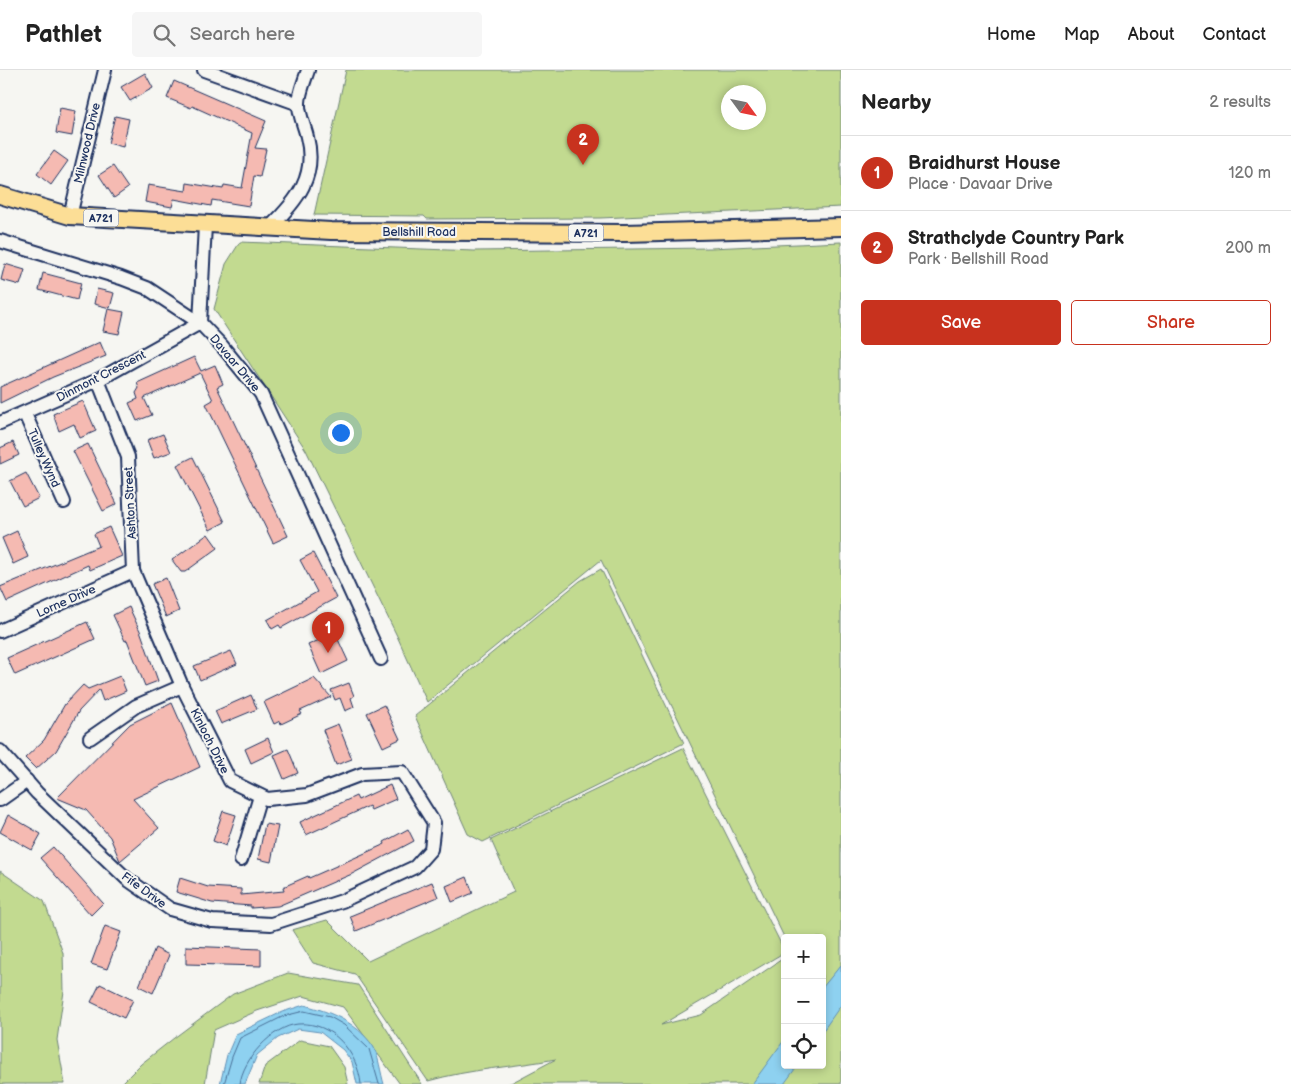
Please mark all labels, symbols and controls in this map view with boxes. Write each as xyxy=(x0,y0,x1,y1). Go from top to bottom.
search box xyxy=(132,12,482,57)
text: Pathlet xyxy=(25,20,102,49)
icon: search xyxy=(150,21,178,49)
text: Search here xyxy=(190,23,295,46)
text: Home xyxy=(987,24,1036,45)
text: Map xyxy=(1064,24,1100,45)
text: About xyxy=(1128,24,1175,45)
text: Contact xyxy=(1203,24,1266,45)
north arrow xyxy=(721,85,766,130)
text: Nearby xyxy=(861,90,931,115)
text: 2 results xyxy=(1209,93,1271,112)
street label: Milnwood Drive xyxy=(71,101,104,185)
pin: 2 xyxy=(567,124,599,165)
text: Braidhurst House xyxy=(908,152,1060,175)
text: 1 xyxy=(874,164,880,183)
text: 120 m xyxy=(1228,164,1271,183)
text: Place · Davaar Drive xyxy=(908,175,1053,194)
road number: A721 xyxy=(84,210,118,226)
road number: A721 xyxy=(568,224,604,242)
street label: Bellshill Road xyxy=(382,225,456,240)
text: Strathclyde Country Park xyxy=(908,227,1124,250)
text: 2 xyxy=(872,239,882,258)
text: 200 m xyxy=(1225,239,1271,258)
text: Park · Bellshill Road xyxy=(908,250,1049,269)
button: Save xyxy=(861,300,1061,345)
button: Share xyxy=(1071,300,1271,345)
street label: Davaar Drive xyxy=(206,332,263,395)
street label: Dinmont Crescent xyxy=(54,347,149,405)
your location xyxy=(328,420,354,446)
street label: Tulley Wynd xyxy=(24,427,63,490)
street label: Ashton Street xyxy=(121,466,140,539)
street label: Lorne Drive xyxy=(34,582,98,621)
pin: 1 xyxy=(312,612,344,653)
street label: Kinloch Drive xyxy=(187,706,232,776)
street label: Fife Drive xyxy=(118,869,169,912)
map controls xyxy=(781,934,826,1069)
button: + xyxy=(781,934,826,979)
button: − xyxy=(781,979,826,1024)
button: locate xyxy=(781,1024,826,1069)

